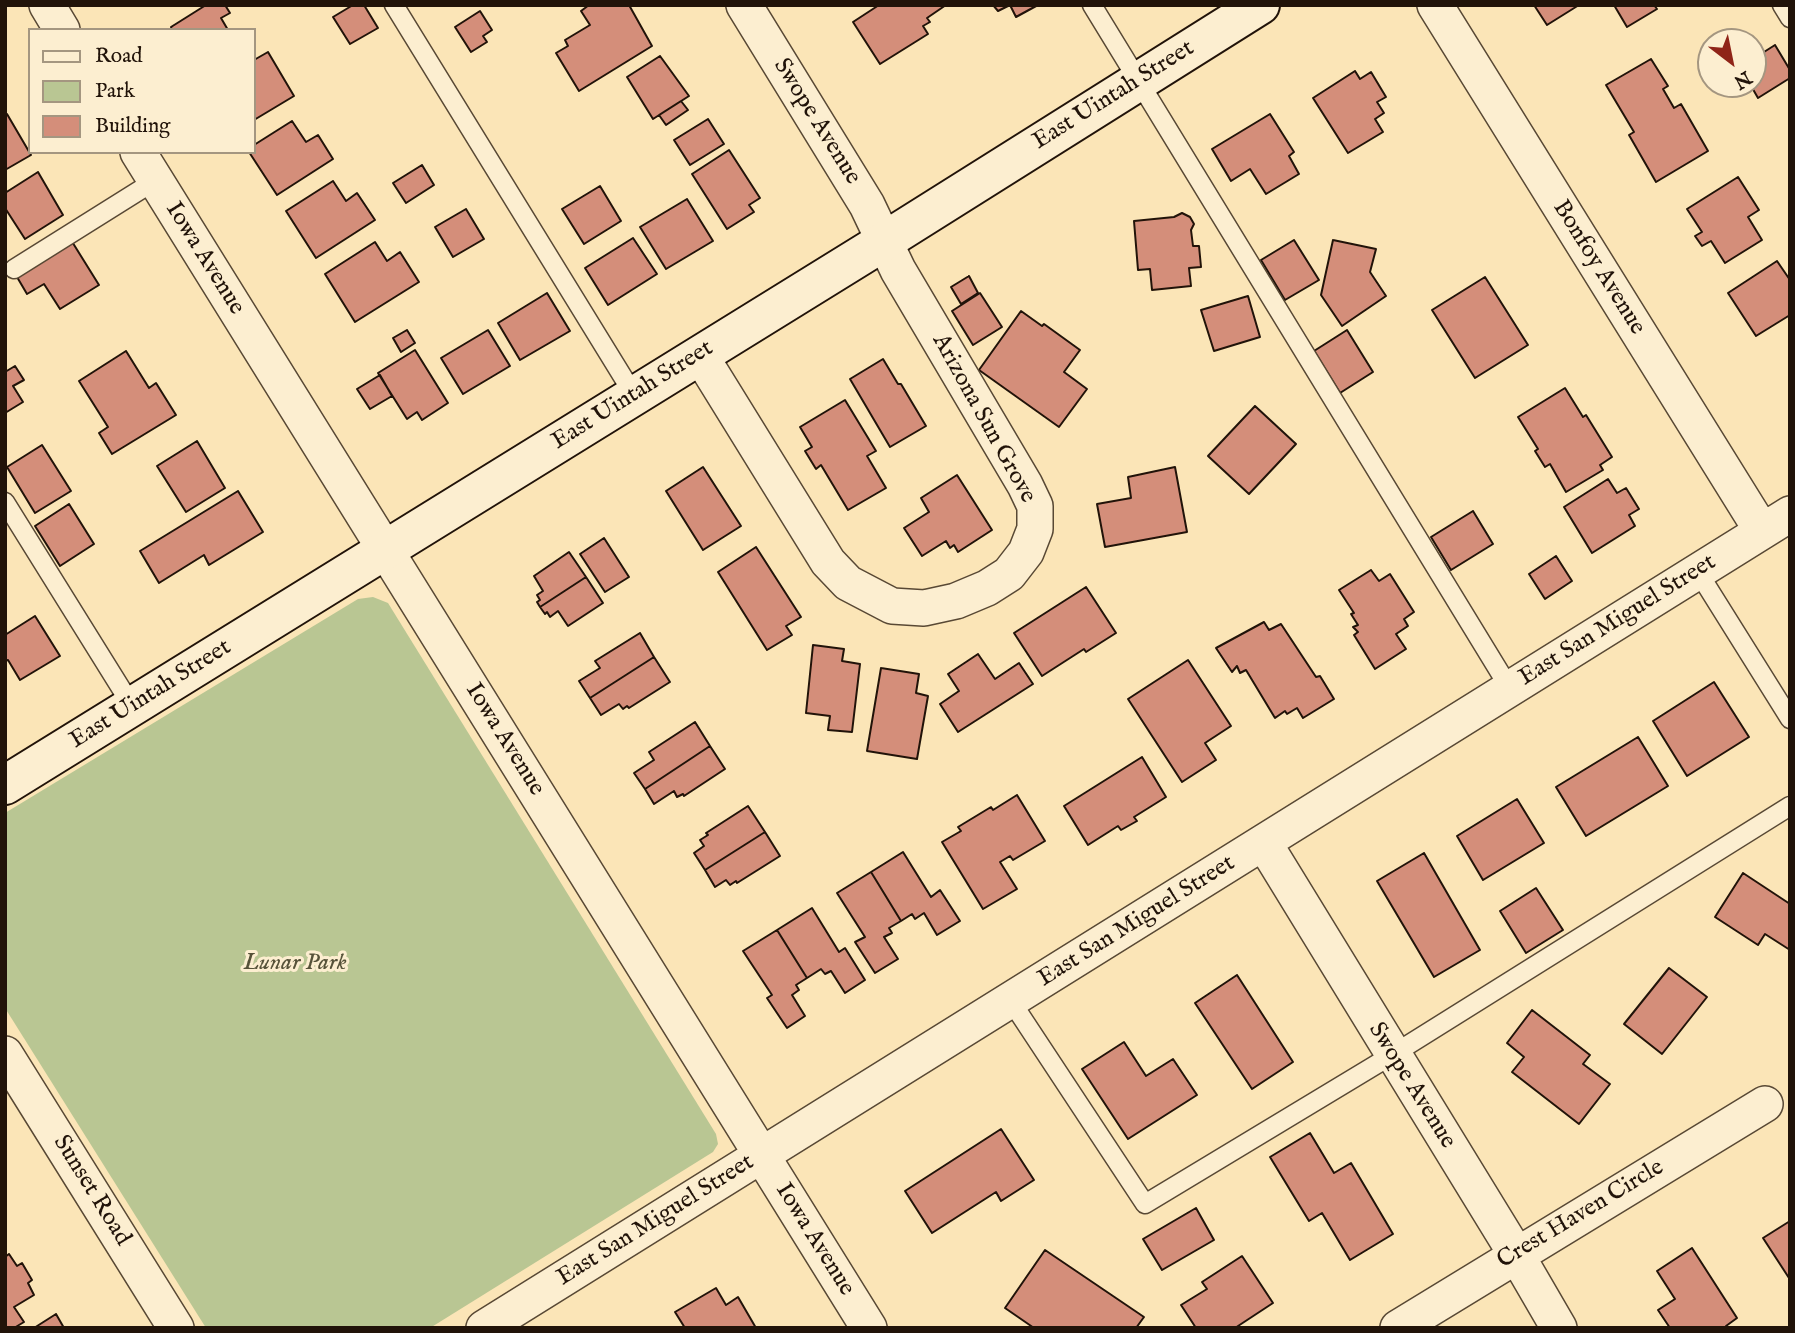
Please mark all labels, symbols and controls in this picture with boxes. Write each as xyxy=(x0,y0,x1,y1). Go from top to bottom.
legend xyxy=(28,28,256,154)
north arrow xyxy=(1697,28,1767,98)
street label: East Uintah Street xyxy=(1028,35,1200,157)
text: Road xyxy=(95,43,142,70)
street label: Swope Avenue xyxy=(766,54,866,190)
text: N xyxy=(1729,65,1755,94)
text: Park xyxy=(95,78,135,105)
text: Building xyxy=(95,113,170,140)
street label: Bonfoy Avenue xyxy=(1545,195,1651,341)
street label: Iowa Avenue xyxy=(158,197,250,321)
street label: Arizona Sun Grove xyxy=(925,329,1041,509)
street label: East Uintah Street xyxy=(547,335,719,457)
street label: East San Miguel Street xyxy=(1514,549,1722,693)
street label: East Uintah Street xyxy=(65,634,237,756)
street label: Iowa Avenue xyxy=(458,678,550,802)
street label: East San Miguel Street xyxy=(1033,850,1241,994)
park label: Lunar Park xyxy=(243,950,347,978)
street label: Swope Avenue xyxy=(1361,1018,1461,1154)
street label: Sunset Road xyxy=(46,1130,136,1252)
street label: East San Miguel Street xyxy=(552,1149,760,1293)
street label: Crest Haven Circle xyxy=(1493,1154,1669,1276)
street label: Iowa Avenue xyxy=(768,1178,860,1302)

